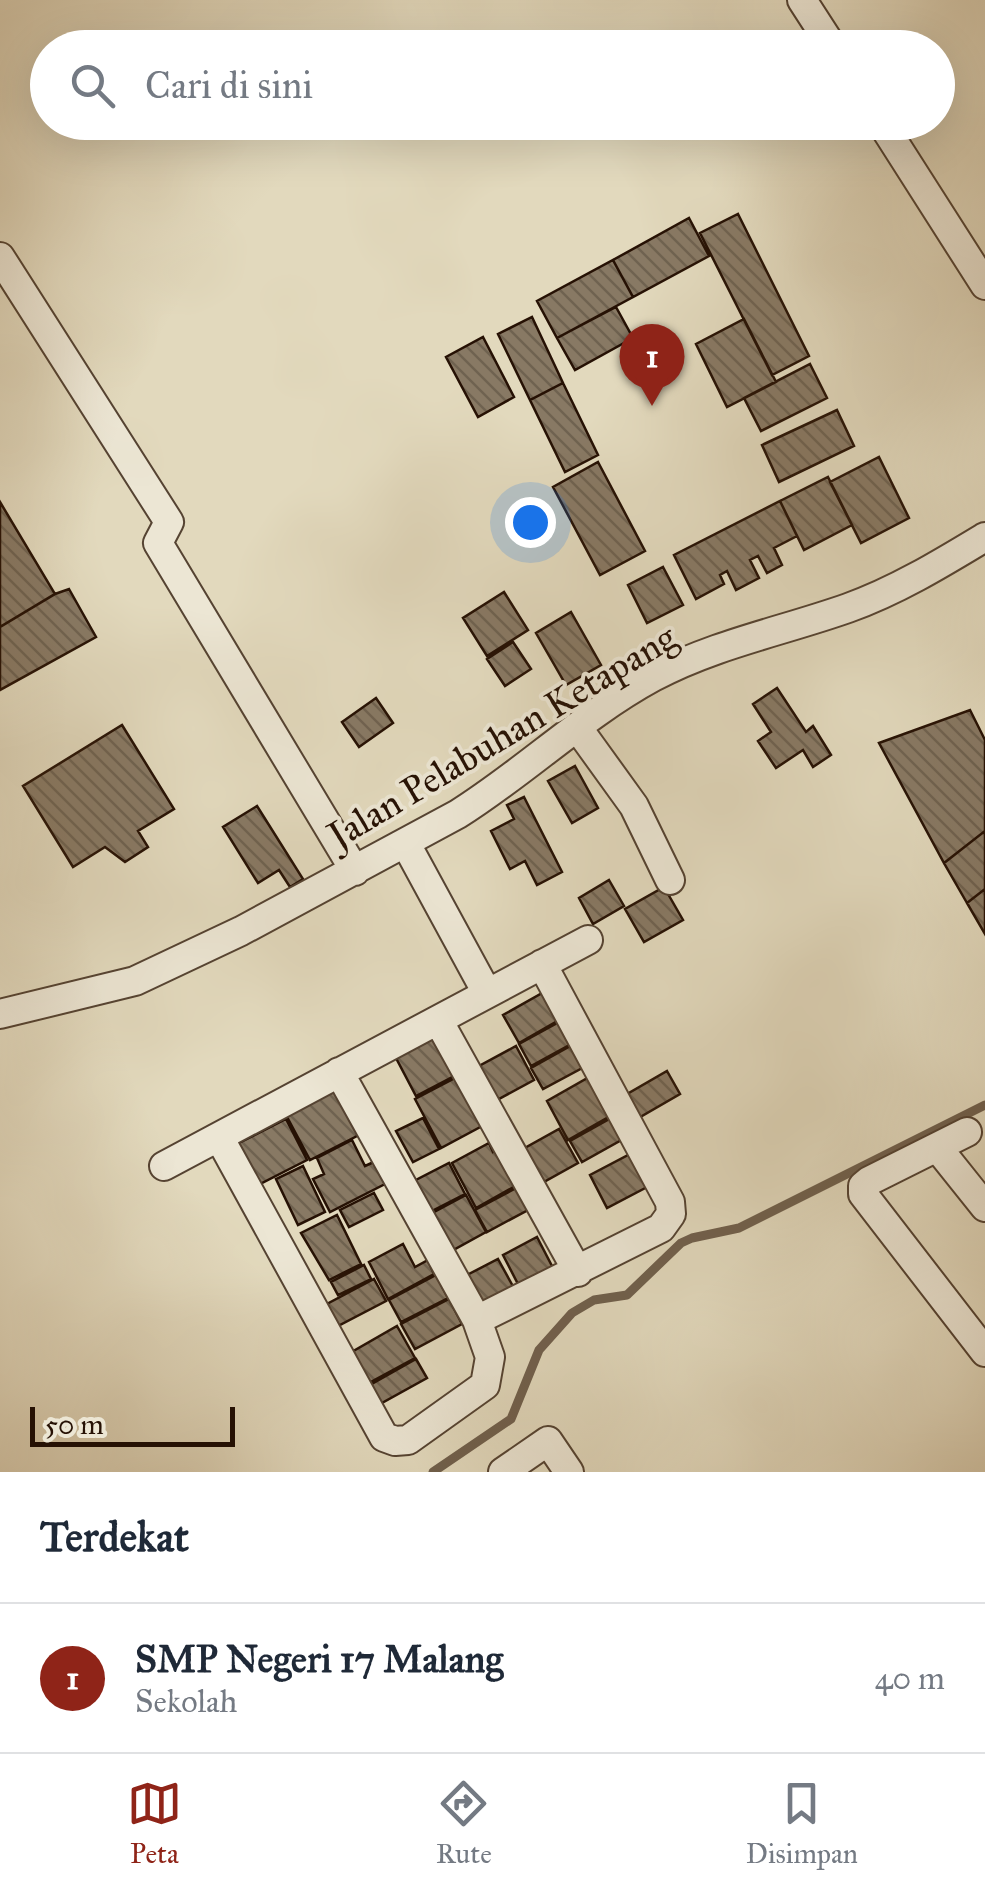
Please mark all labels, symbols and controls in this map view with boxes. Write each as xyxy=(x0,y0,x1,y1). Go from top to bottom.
search box xyxy=(30,30,955,140)
icon: search xyxy=(65,58,120,113)
text: Cari di sini xyxy=(145,62,313,108)
pin: 1 xyxy=(620,324,684,406)
your location xyxy=(505,497,556,548)
street label: Jalan Pelabuhan Ketapang xyxy=(316,614,685,861)
scale bar xyxy=(30,1402,235,1446)
text: 50 m xyxy=(45,1407,104,1442)
text: Terdekat xyxy=(40,1511,189,1563)
text: SMP Negeri 17 Malang xyxy=(135,1636,503,1682)
text: 1 xyxy=(66,1659,79,1698)
text: 40 m xyxy=(875,1659,945,1698)
text: Sekolah xyxy=(135,1682,237,1721)
tab: Peta xyxy=(127,1776,182,1871)
tab: Rute xyxy=(436,1776,492,1871)
tab: Disimpan xyxy=(746,1776,858,1871)

